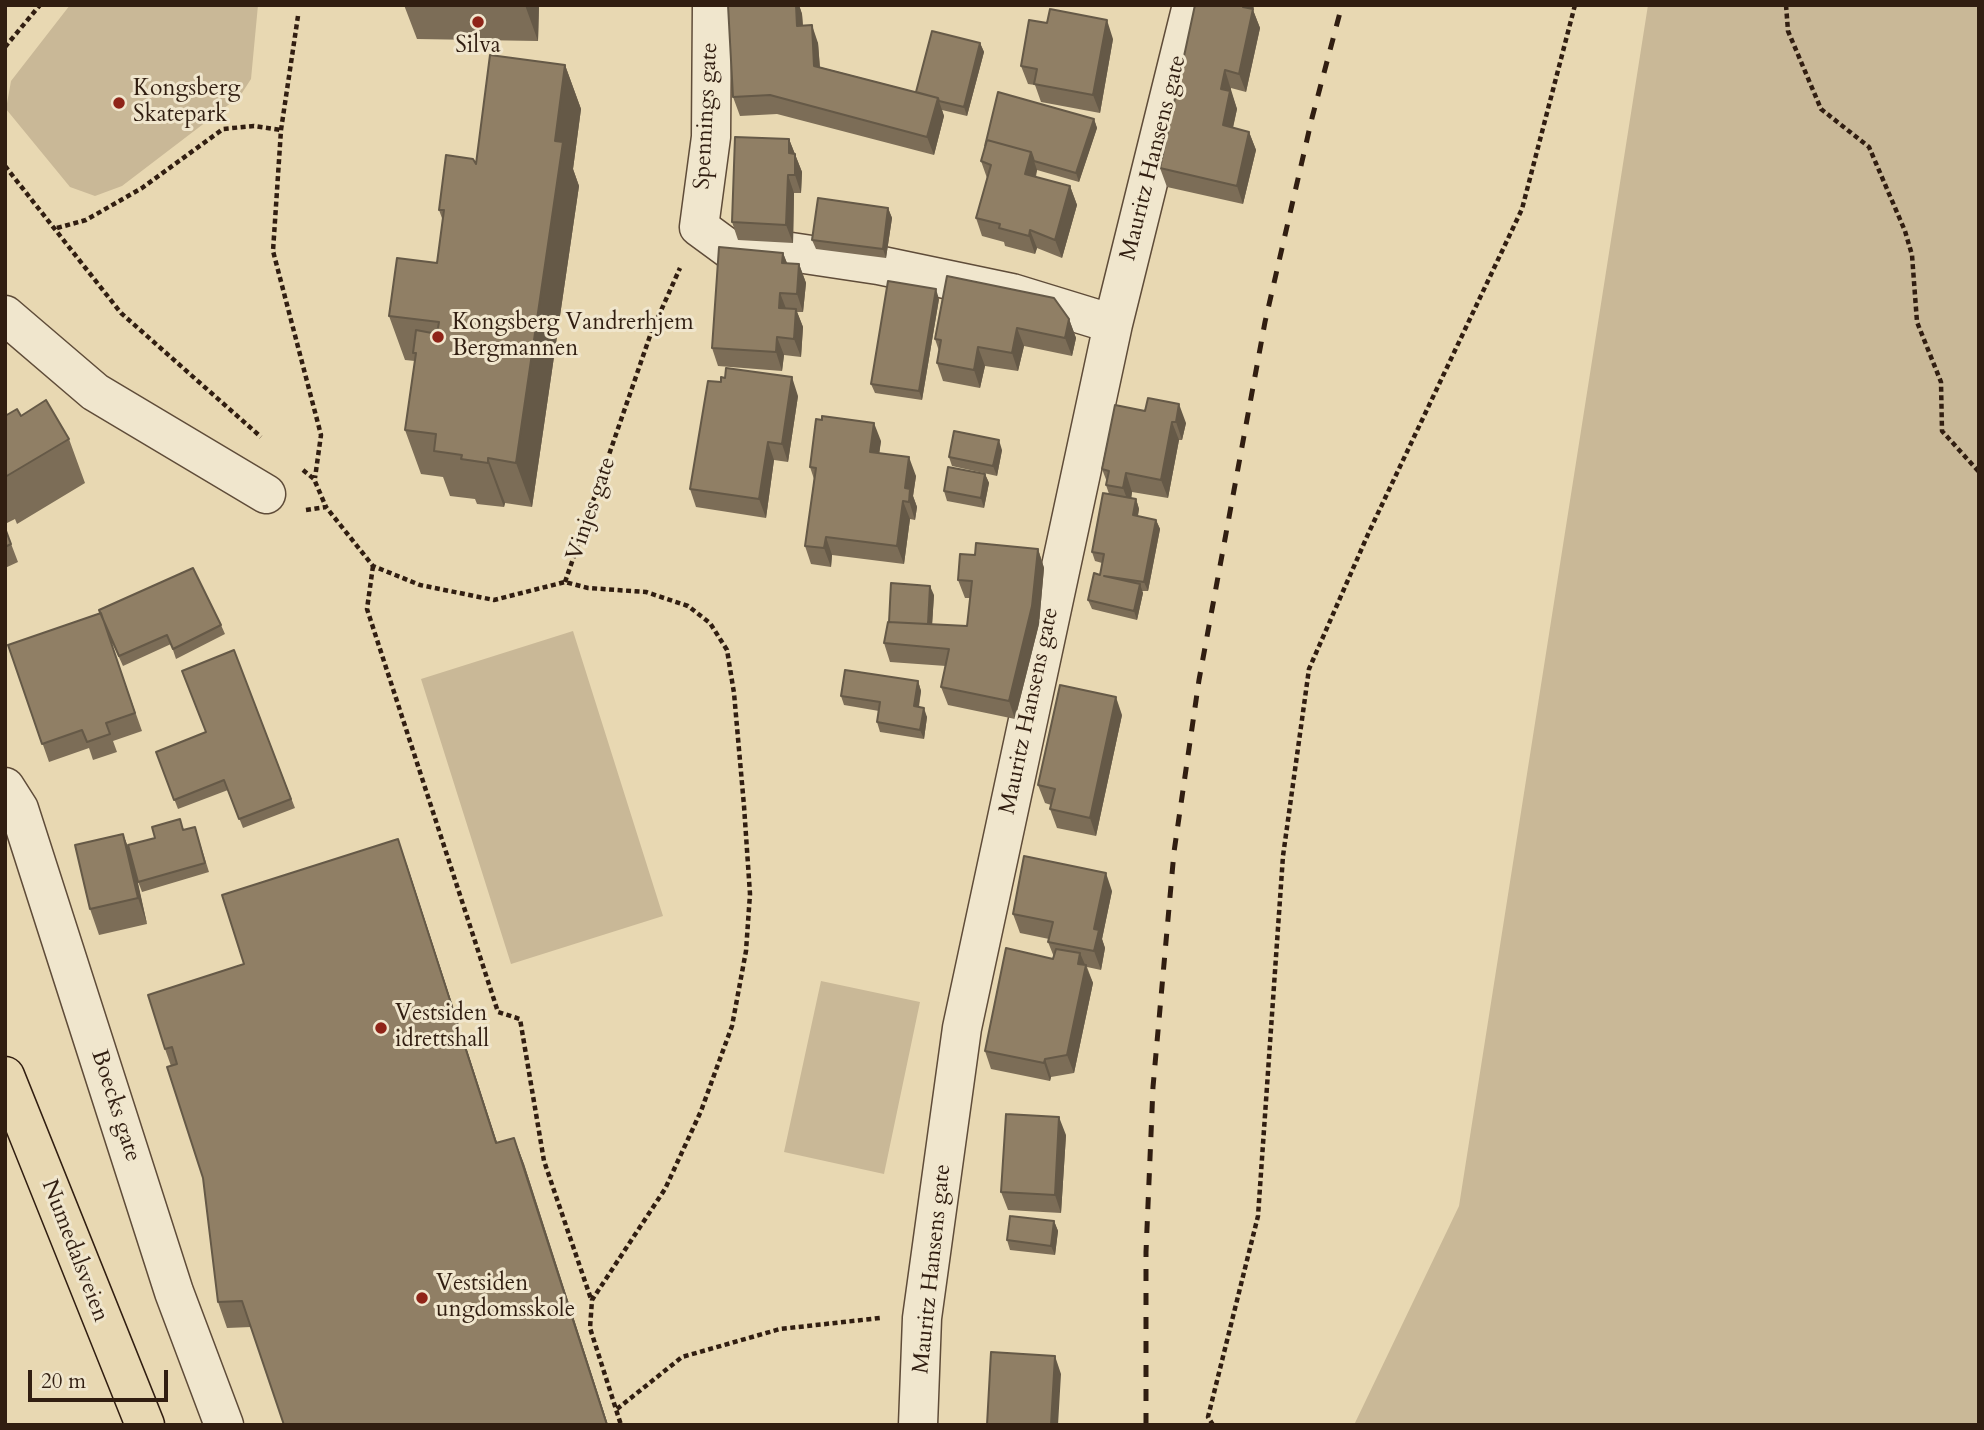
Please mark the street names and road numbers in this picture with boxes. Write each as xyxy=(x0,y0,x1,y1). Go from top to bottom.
street label: Spennings gate xyxy=(689,42,725,190)
street label: Mauritz Hansens gate xyxy=(1115,52,1193,264)
street label: Vinjes gate xyxy=(561,454,623,564)
street label: Mauritz Hansens gate xyxy=(995,605,1065,817)
street label: Boecks gate xyxy=(84,1047,146,1165)
street label: Mauritz Hansens gate xyxy=(908,1163,958,1375)
street label: Numedalsveien xyxy=(34,1176,114,1326)

